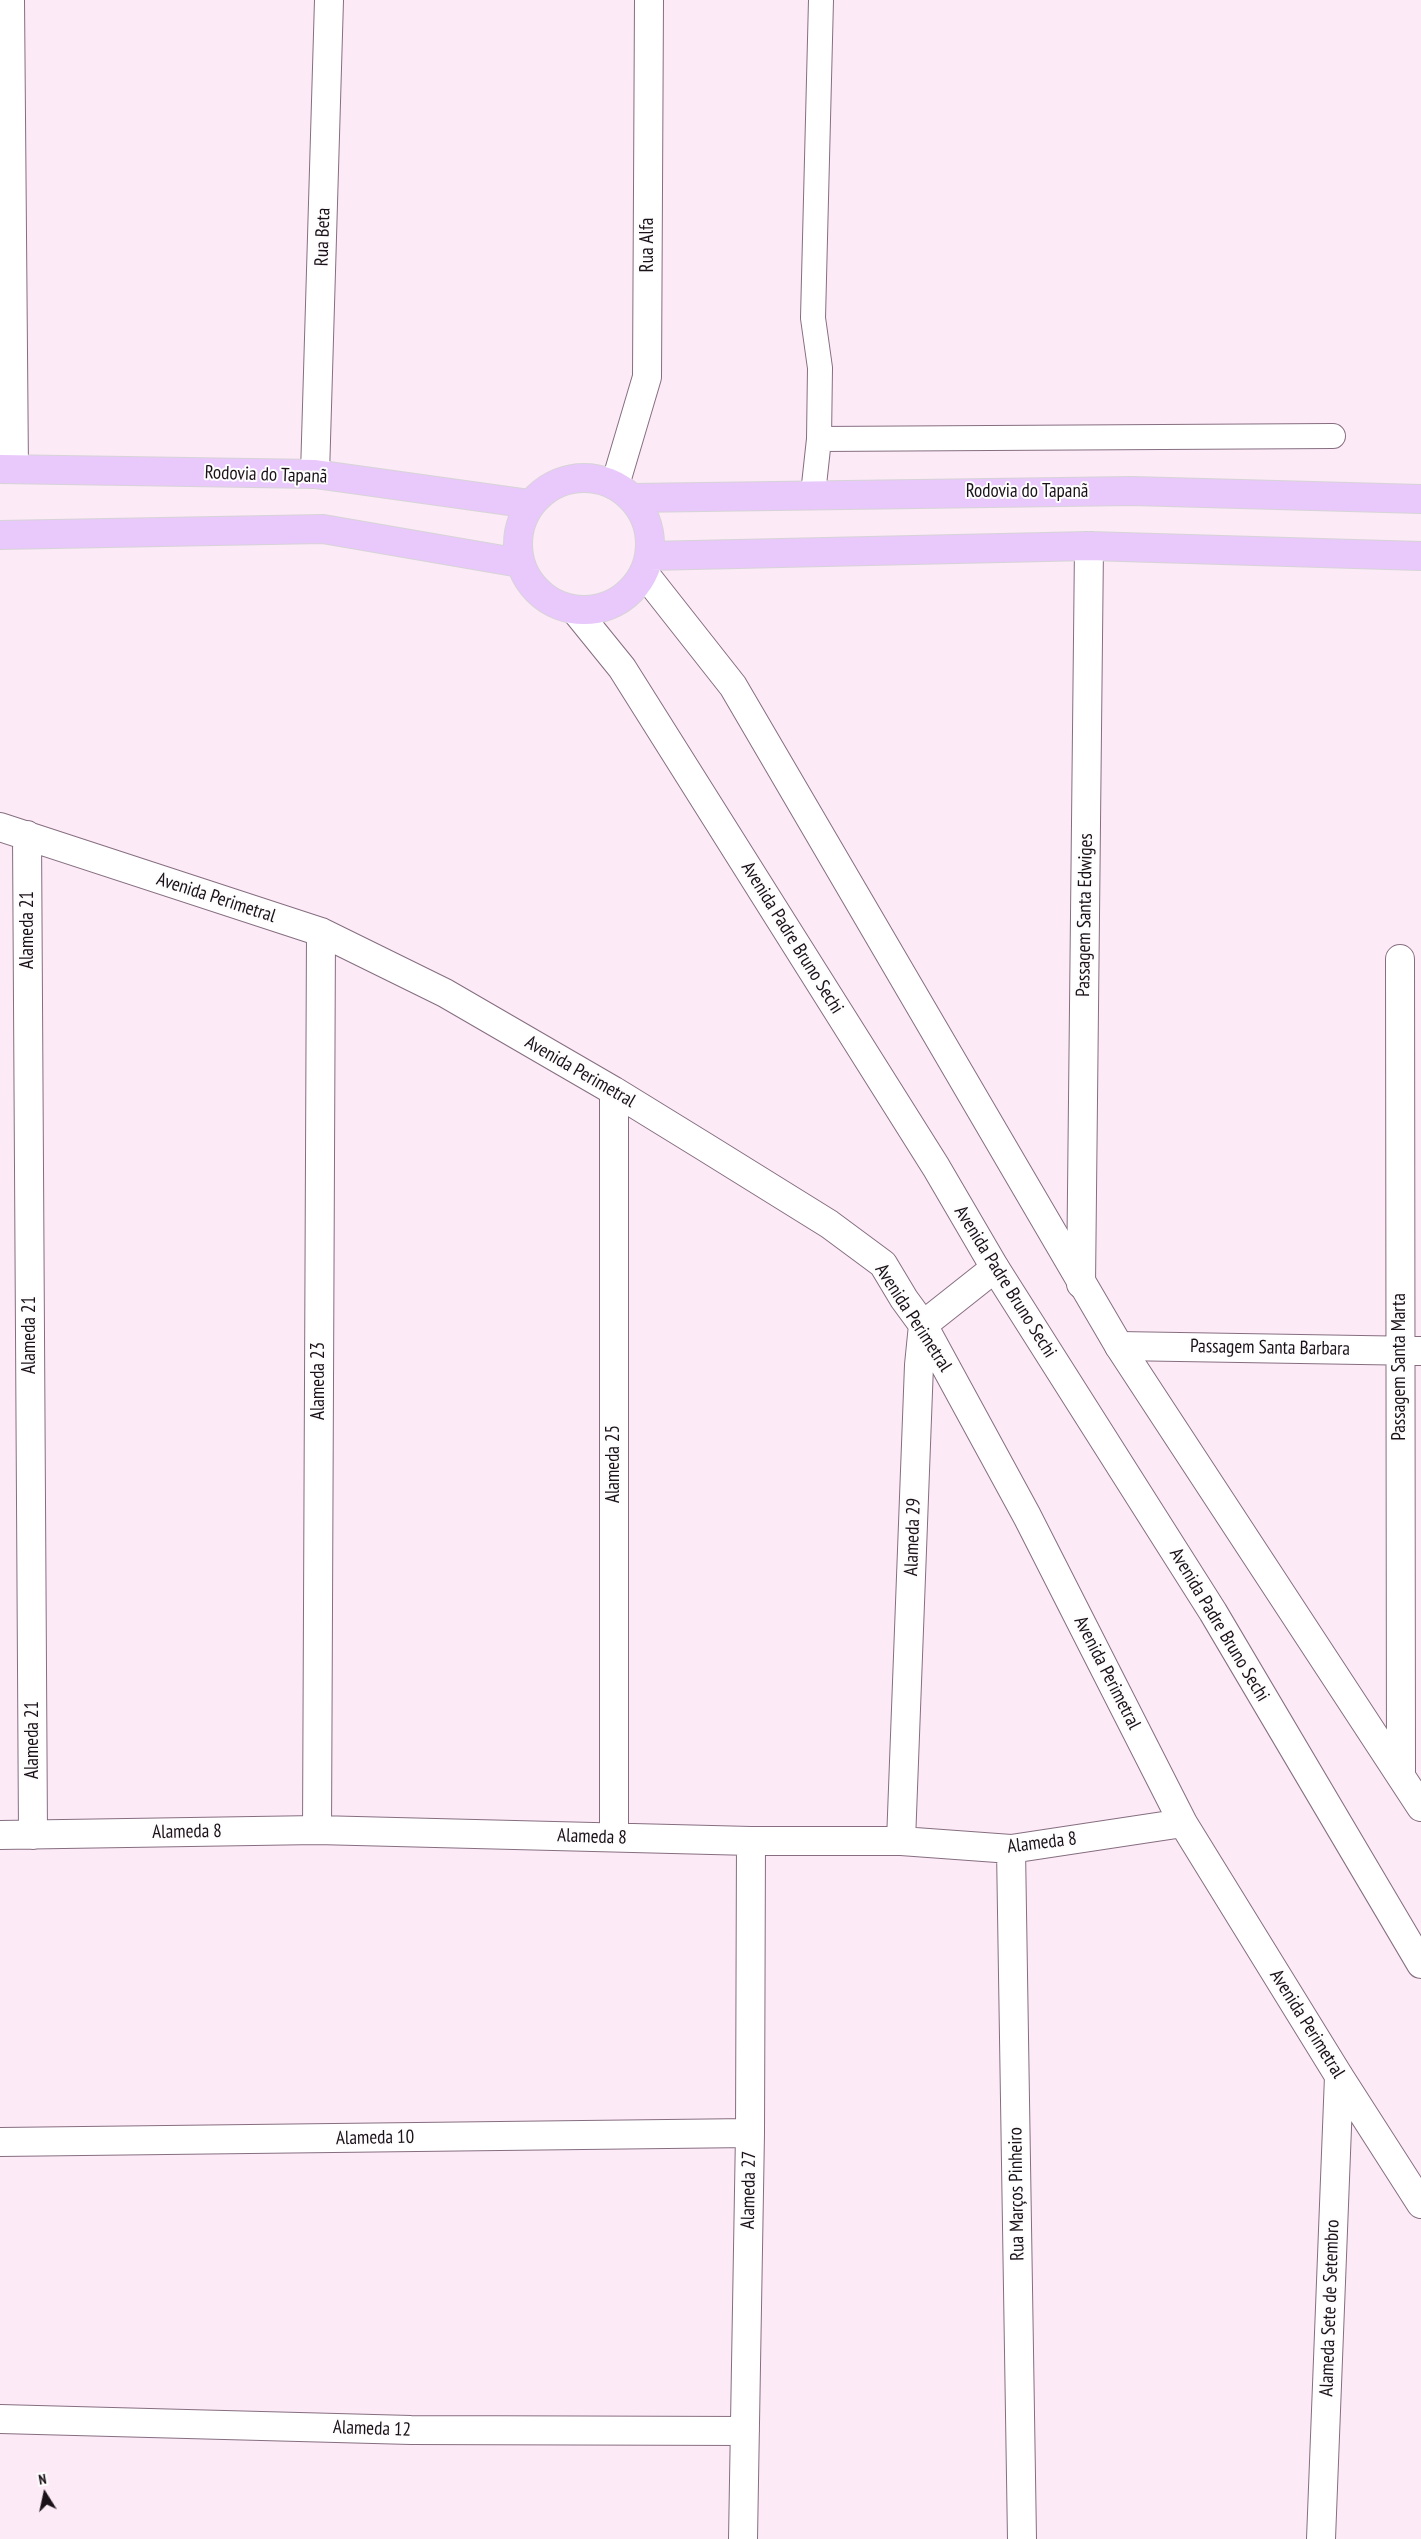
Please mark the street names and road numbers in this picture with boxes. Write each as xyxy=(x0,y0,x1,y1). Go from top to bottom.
street label: Rua Beta xyxy=(311,207,335,267)
street label: Rua Alfa xyxy=(637,218,659,272)
street label: Rodovia do Tapanã xyxy=(204,461,328,489)
street label: Rodovia do Tapanã xyxy=(966,481,1088,503)
street label: Passagem Santa Edwiges xyxy=(1072,833,1098,997)
street label: Avenida Padre Bruno Sechi xyxy=(736,858,848,1018)
street label: Avenida Perimetral xyxy=(154,868,278,928)
street label: Alameda 21 xyxy=(17,891,39,969)
street label: Avenida Perimetral xyxy=(521,1031,639,1113)
street label: Avenida Padre Bruno Sechi xyxy=(949,1202,1061,1362)
street label: Avenida Perimetral xyxy=(870,1260,956,1376)
street label: Passagem Santa Marta xyxy=(1389,1293,1411,1441)
street label: Alameda 21 xyxy=(19,1296,41,1374)
street label: Passagem Santa Barbara xyxy=(1190,1335,1350,1361)
street label: Alameda 23 xyxy=(308,1342,330,1420)
street label: Alameda 25 xyxy=(603,1425,625,1503)
street label: Alameda 29 xyxy=(900,1498,926,1576)
street label: Avenida Padre Bruno Sechi xyxy=(1164,1544,1274,1706)
street label: Avenida Perimetral xyxy=(1069,1613,1145,1733)
street label: Alameda 21 xyxy=(22,1701,44,1779)
street label: Alameda 8 xyxy=(152,1820,222,1844)
street label: Alameda 8 xyxy=(557,1824,627,1850)
street label: Alameda 8 xyxy=(1006,1827,1078,1859)
street label: Avenida Perimetral xyxy=(1265,1965,1349,2083)
street label: Alameda 10 xyxy=(336,2126,414,2150)
street label: Rua Marços Pinheiro xyxy=(1004,2127,1030,2261)
street label: Alameda 27 xyxy=(737,2151,761,2229)
street label: Alameda Sete de Setembro xyxy=(1316,2219,1344,2397)
street label: Alameda 12 xyxy=(333,2416,411,2442)

